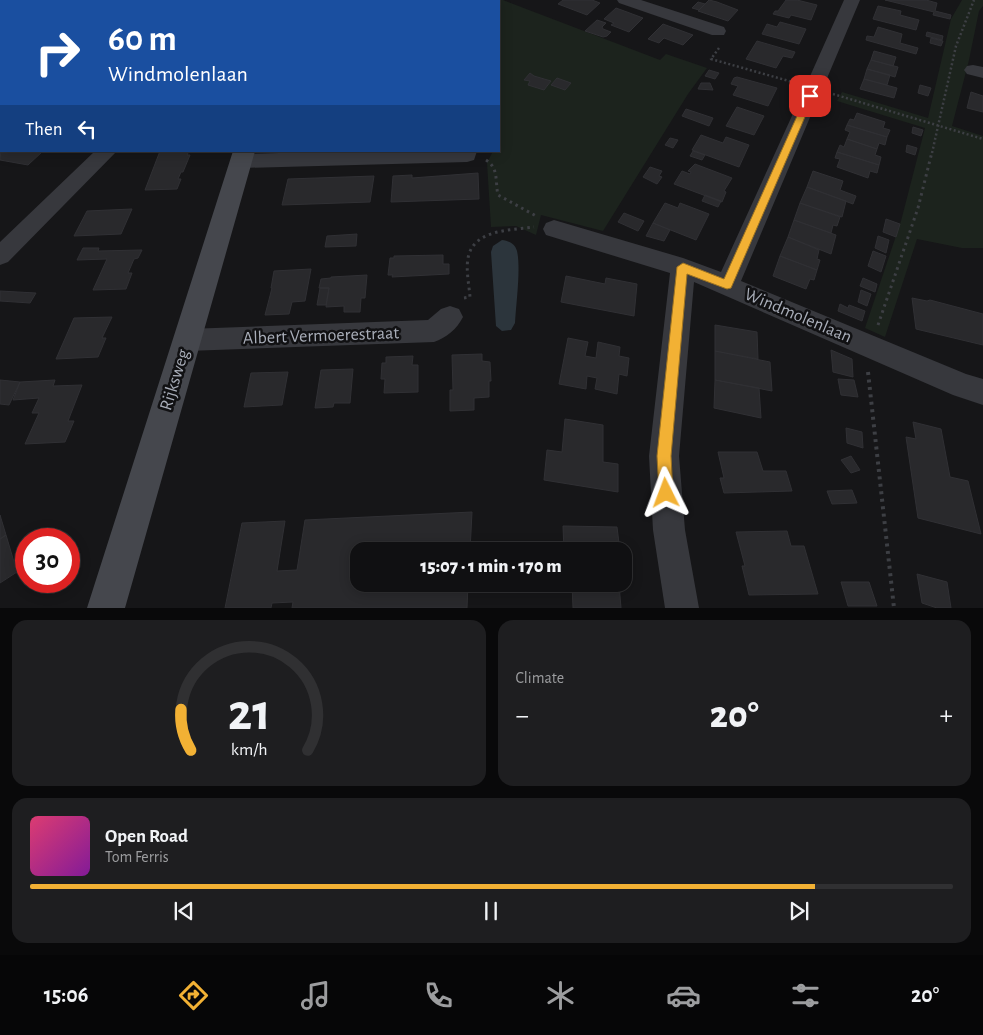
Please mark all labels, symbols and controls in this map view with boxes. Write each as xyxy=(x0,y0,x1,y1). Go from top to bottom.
icon: right xyxy=(25,20,90,85)
text: 60 m xyxy=(108,22,177,57)
text: Windmolenlaan xyxy=(108,63,248,85)
pin xyxy=(789,75,831,117)
icon: arrive xyxy=(796,82,824,110)
icon: left xyxy=(73,115,101,143)
text: Then xyxy=(25,120,63,139)
street label: Windmolenlaan xyxy=(742,285,854,347)
street label: Albert Vermoerestraat xyxy=(243,324,400,348)
street label: Rijksweg xyxy=(157,347,193,413)
position arrow xyxy=(639,466,691,518)
speed limit sign: 30 xyxy=(15,528,80,593)
text: 15:07 · 1 min · 170 m xyxy=(420,557,562,576)
text: Climate xyxy=(516,670,564,686)
text: 21 xyxy=(227,687,270,739)
text: 20° xyxy=(710,697,759,735)
text: − xyxy=(516,702,529,730)
text: + xyxy=(940,702,953,730)
text: km/h xyxy=(230,741,267,759)
text: Open Road xyxy=(105,827,188,846)
text: Tom Ferris xyxy=(105,849,169,865)
icon: previous xyxy=(170,897,198,925)
icon: pause xyxy=(477,897,505,925)
icon: next xyxy=(785,897,813,925)
icon: directions xyxy=(176,978,211,1013)
icon: music xyxy=(298,978,333,1013)
icon: phone xyxy=(421,978,456,1013)
icon: climate xyxy=(543,978,578,1013)
icon: car xyxy=(666,978,701,1013)
icon: filters xyxy=(788,978,823,1013)
text: 15:06 xyxy=(44,984,88,1006)
text: 20° xyxy=(911,984,939,1006)

